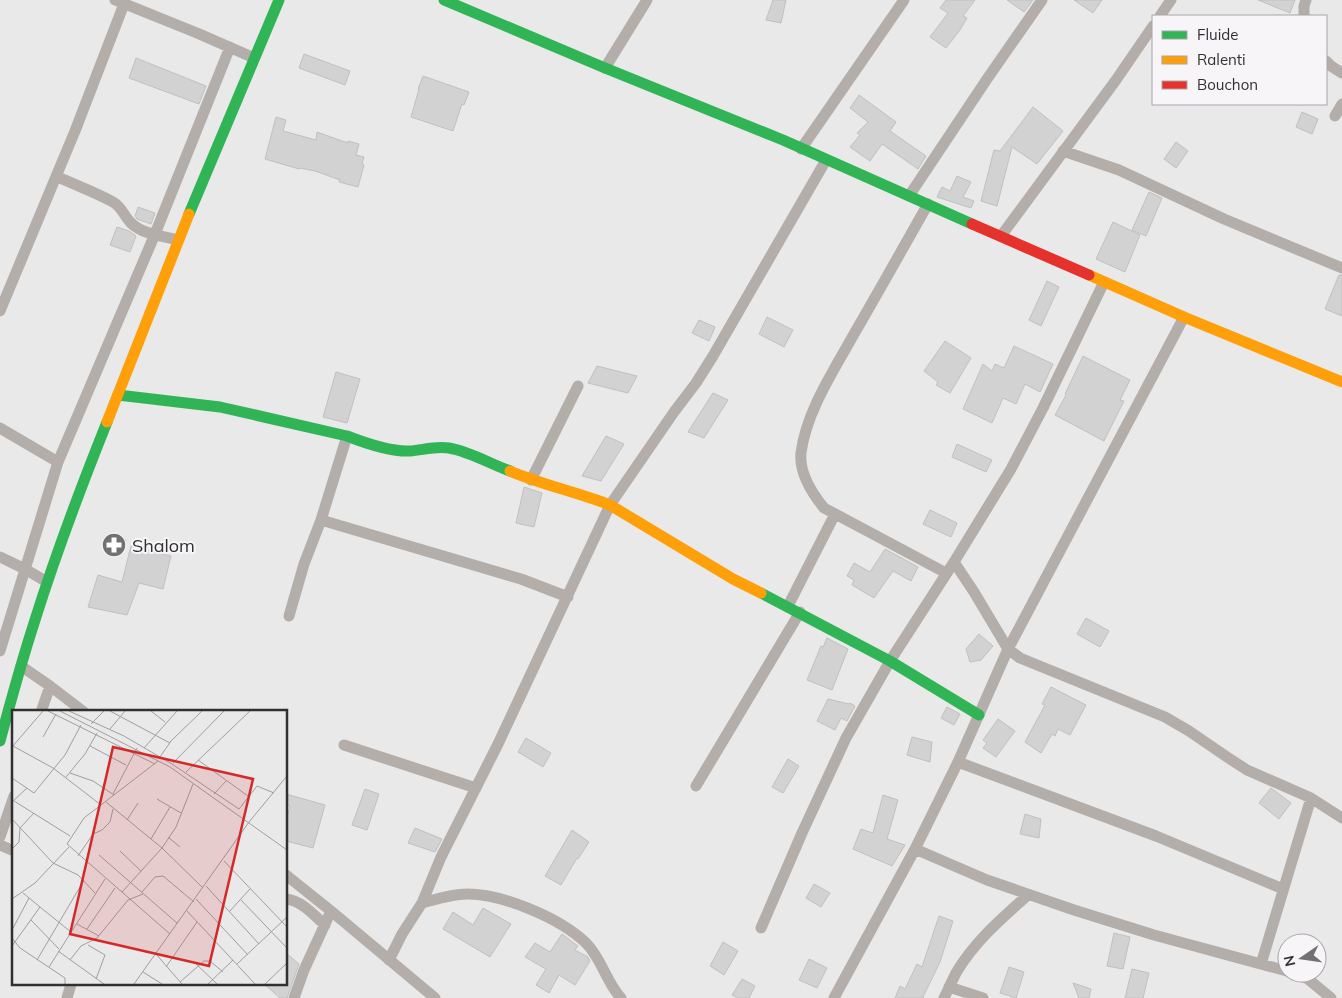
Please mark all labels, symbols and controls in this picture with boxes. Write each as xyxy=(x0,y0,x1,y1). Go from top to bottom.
legend xyxy=(1152,15,1327,105)
text: Fluide xyxy=(1197,25,1238,44)
text: Ralenti xyxy=(1197,50,1246,69)
text: Bouchon xyxy=(1197,75,1258,94)
pharmacy icon: Shalom xyxy=(101,532,127,558)
place label: Shalom xyxy=(132,534,195,557)
inset map xyxy=(12,710,288,986)
north arrow xyxy=(1277,933,1327,983)
text: N xyxy=(1279,954,1299,968)

